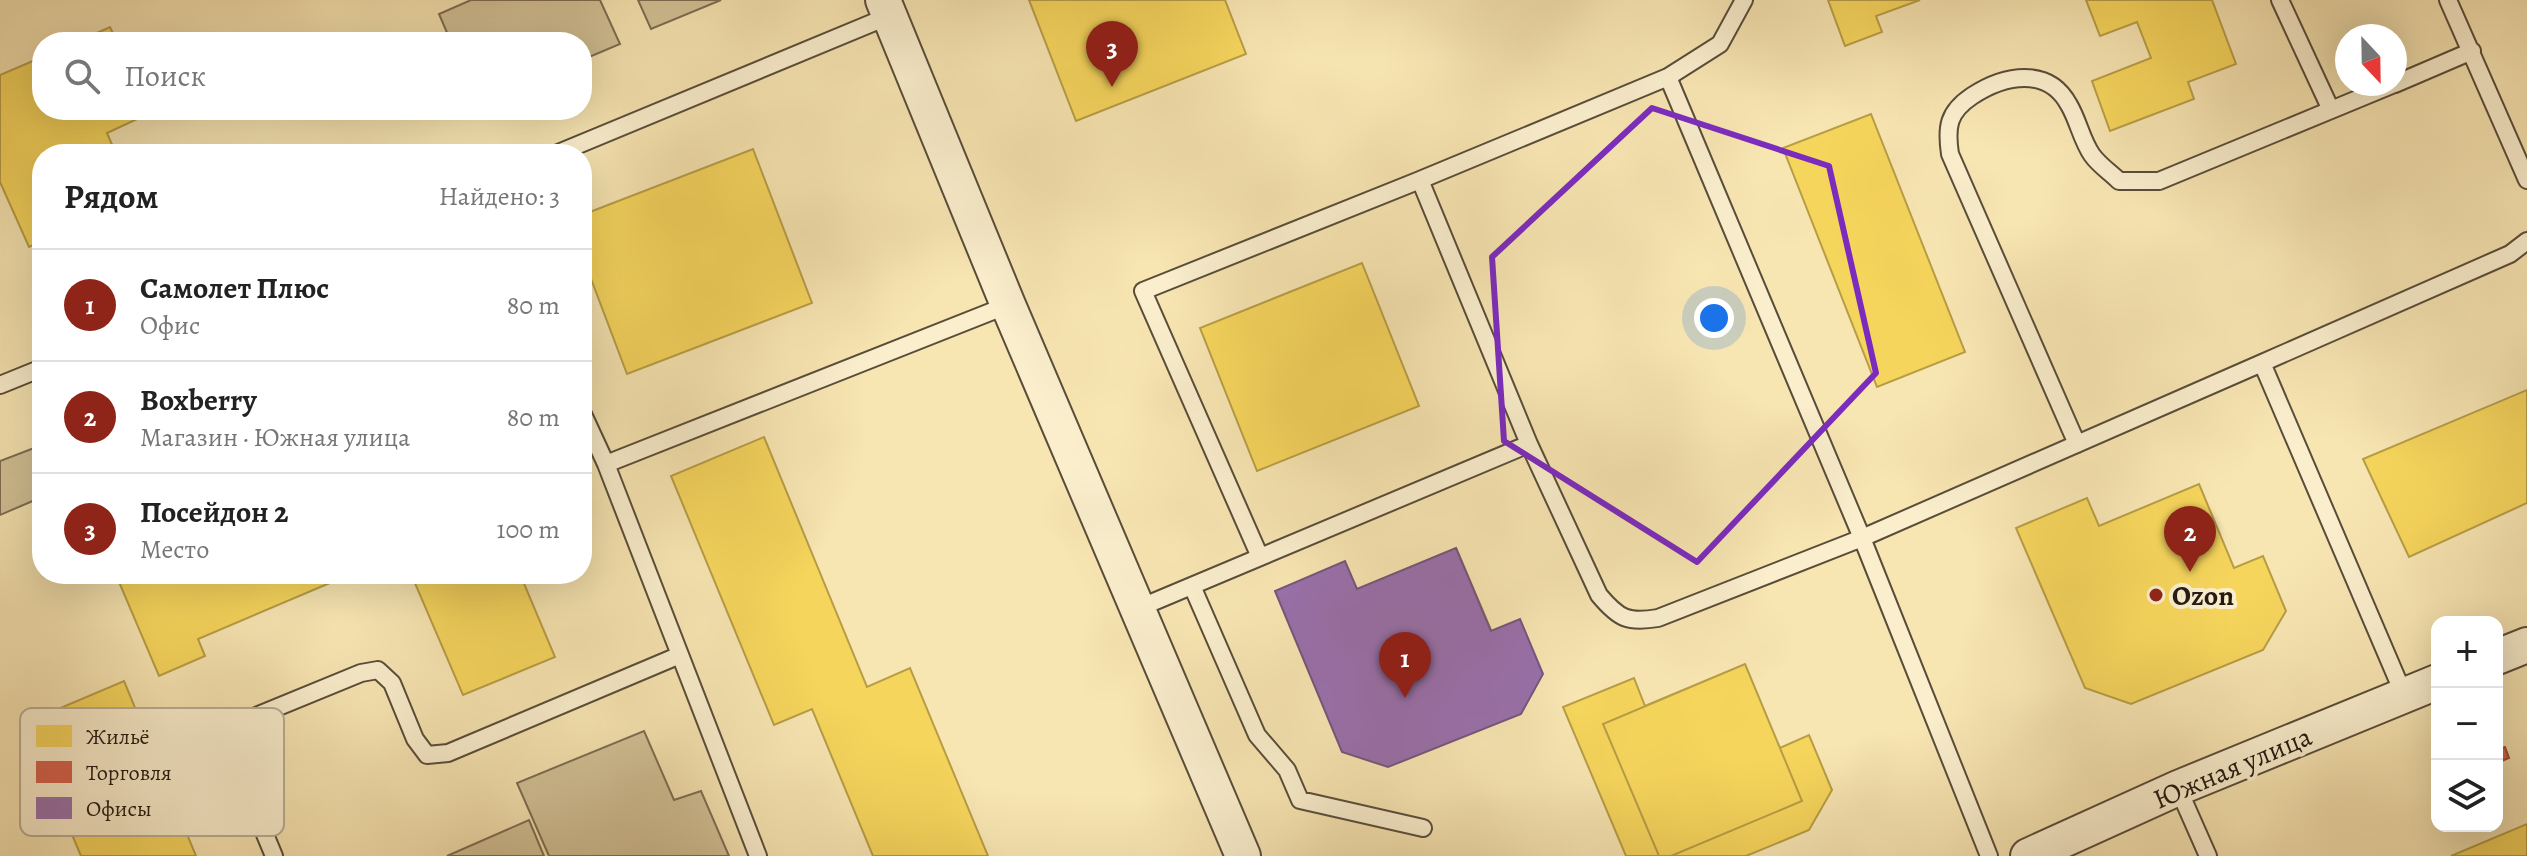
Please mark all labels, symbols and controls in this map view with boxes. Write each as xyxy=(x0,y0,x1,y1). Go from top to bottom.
pin: 3 xyxy=(1086,21,1138,87)
north arrow xyxy=(2335,24,2407,96)
search box xyxy=(32,32,592,120)
icon: search xyxy=(60,54,104,98)
text: Поиск xyxy=(124,56,206,96)
text: Рядом xyxy=(64,173,158,220)
text: Найдено: 3 xyxy=(439,179,560,214)
text: Самолет Плюс xyxy=(140,268,329,308)
text: 1 xyxy=(85,288,95,323)
text: 80 m xyxy=(507,288,560,323)
your location xyxy=(1694,298,1734,338)
text: Офис xyxy=(140,308,200,343)
text: Boxberry xyxy=(140,380,257,420)
text: 2 xyxy=(84,400,96,435)
text: 80 m xyxy=(507,400,560,435)
text: Магазин · Южная улица xyxy=(140,420,410,455)
text: Посейдон 2 xyxy=(140,492,289,532)
pin: 2 xyxy=(2164,506,2216,572)
text: 3 xyxy=(84,512,96,547)
text: 100 m xyxy=(497,512,560,547)
text: Место xyxy=(140,532,209,567)
place label: Ozon xyxy=(2172,577,2234,615)
marker: Ozon xyxy=(2147,586,2165,604)
map controls xyxy=(2431,616,2503,832)
button: + xyxy=(2431,616,2503,688)
pin: 1 xyxy=(1379,632,1431,698)
button: − xyxy=(2431,688,2503,760)
legend xyxy=(20,708,284,836)
street label: Южная улица xyxy=(2147,717,2318,818)
text: Жильё xyxy=(86,722,150,752)
text: Торговля xyxy=(86,758,172,788)
button: layers xyxy=(2431,760,2503,832)
text: Офисы xyxy=(86,794,152,824)

